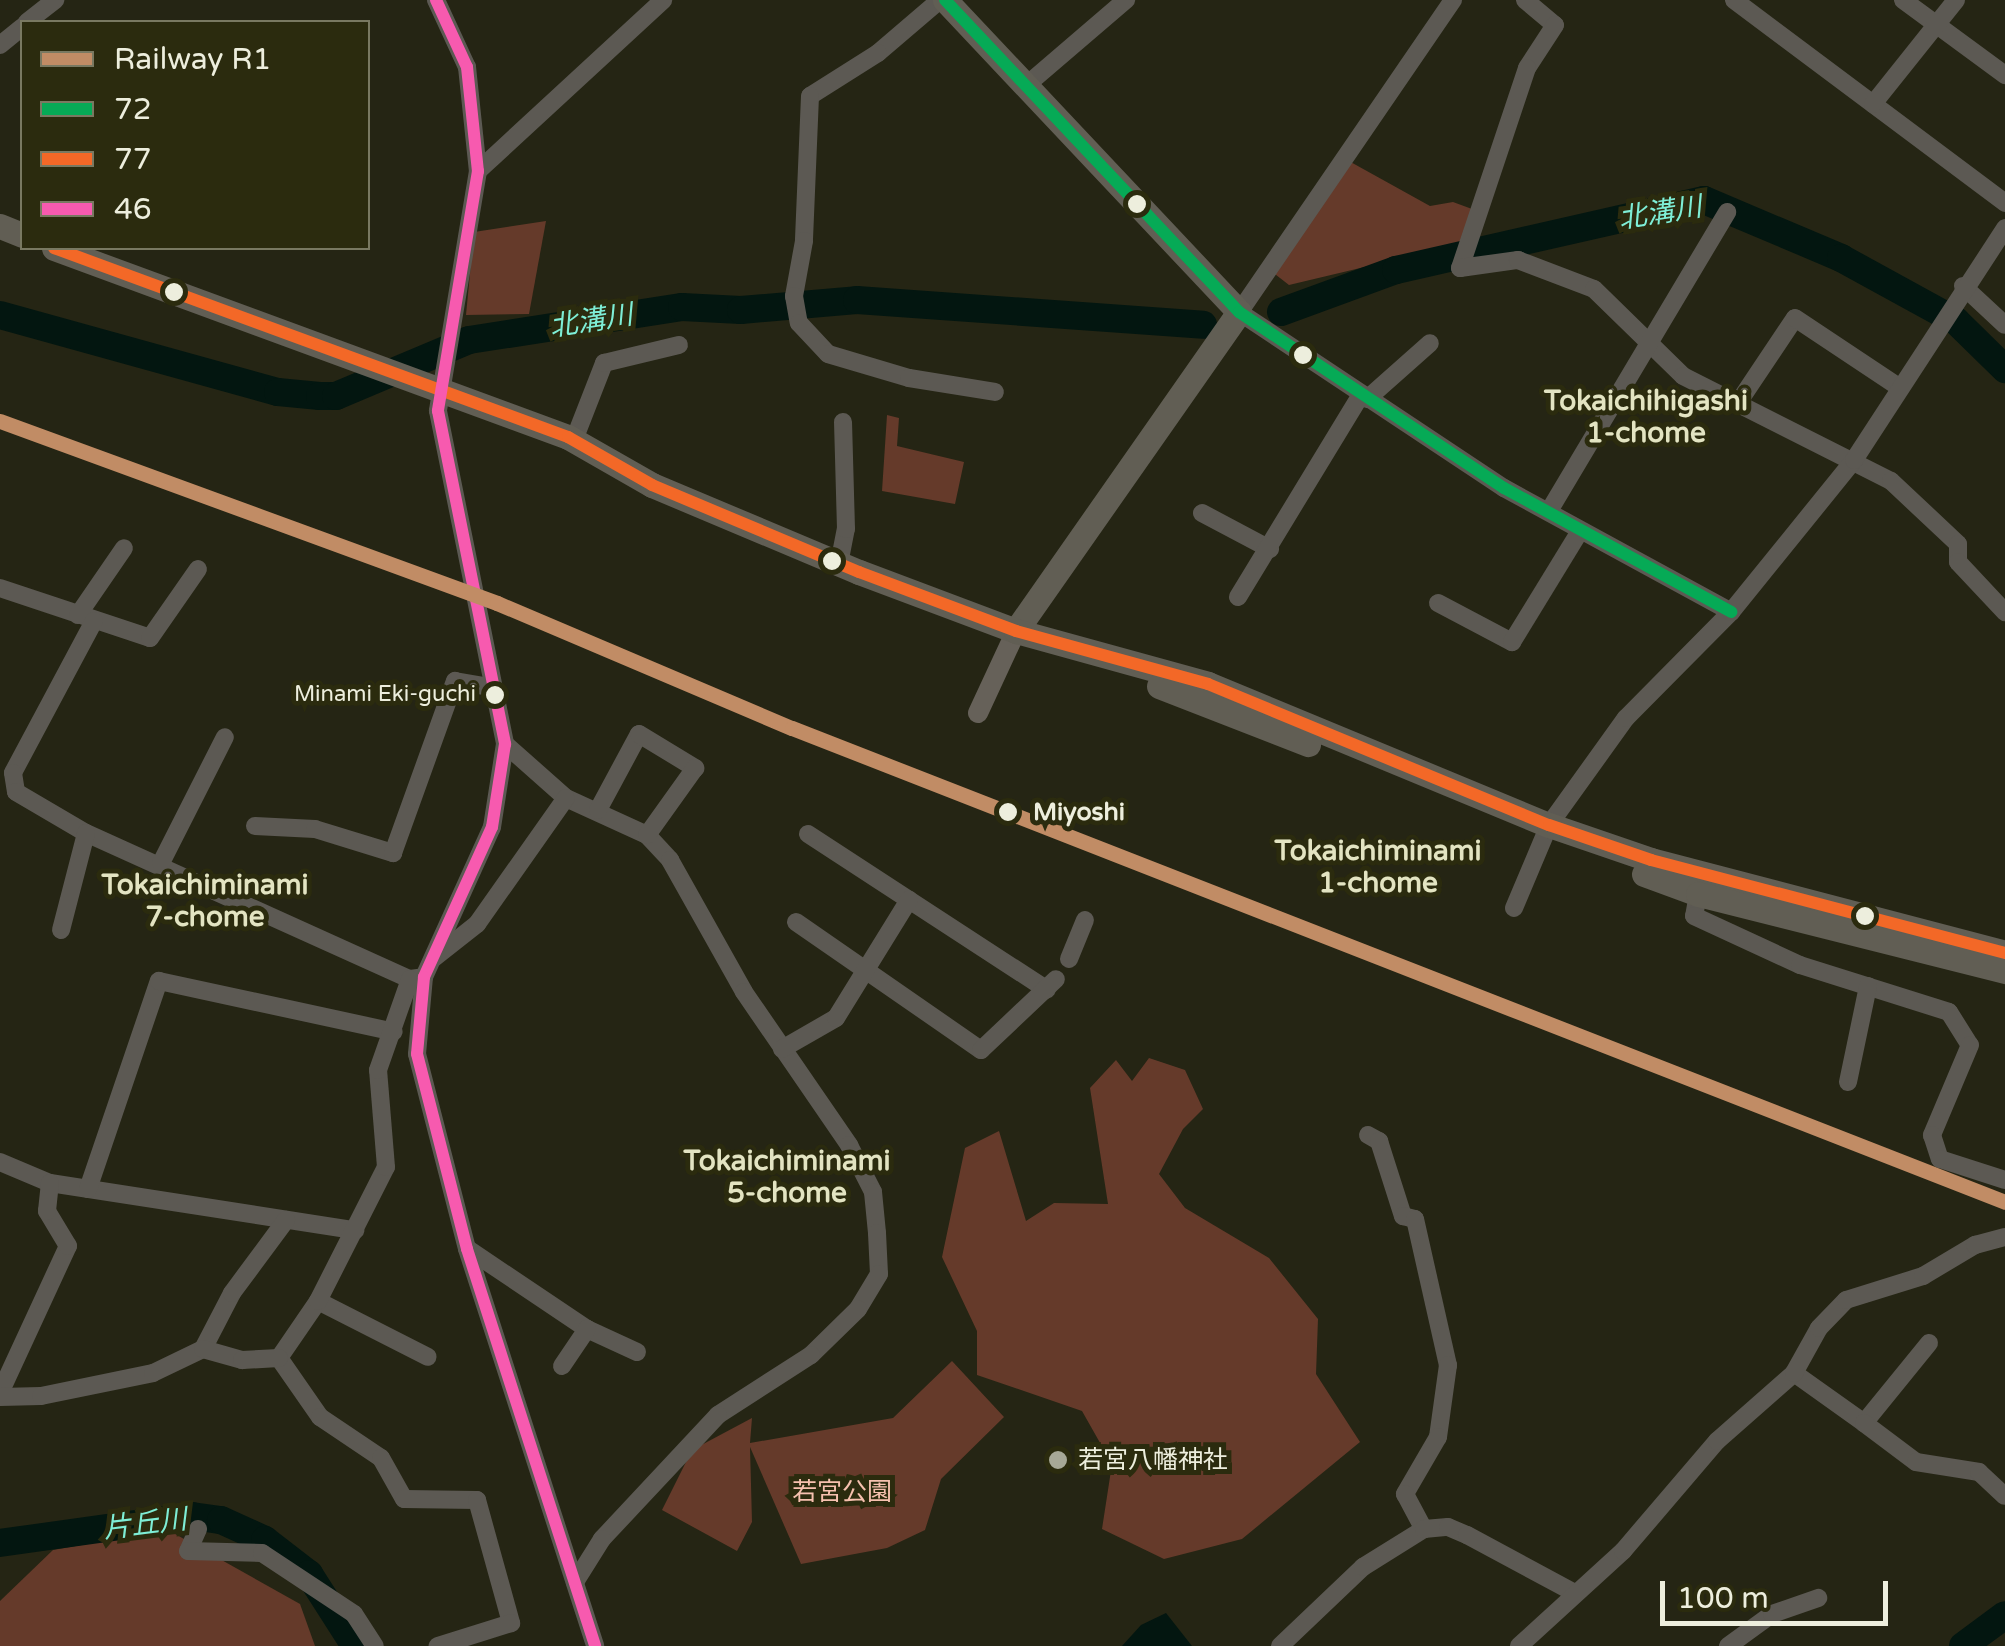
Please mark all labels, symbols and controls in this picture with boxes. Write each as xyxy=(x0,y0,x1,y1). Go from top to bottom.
legend xyxy=(20,20,370,250)
text: Railway R1 xyxy=(114,41,271,78)
text: 72 xyxy=(114,91,152,128)
text: 77 xyxy=(114,141,152,178)
water label: 北溝川 xyxy=(1616,190,1704,236)
text: 46 xyxy=(114,191,152,228)
unlabelled marker xyxy=(1127,194,1147,214)
unlabelled marker xyxy=(164,282,184,302)
water label: 北溝川 xyxy=(547,298,635,344)
unlabelled marker xyxy=(1293,345,1313,365)
district label: Tokaichihigashi 1-chome xyxy=(1544,384,1748,450)
unlabelled marker xyxy=(822,551,842,571)
place label: Minami Eki-guchi xyxy=(294,682,476,708)
marker: Minami Eki-guchi xyxy=(485,685,505,705)
marker: Miyoshi xyxy=(992,796,1024,828)
place label: Miyoshi xyxy=(1033,797,1125,827)
district label: Tokaichiminami 1-chome xyxy=(1274,834,1482,900)
district label: Tokaichiminami 7-chome xyxy=(101,868,309,934)
unlabelled marker xyxy=(1855,906,1875,926)
district label: Tokaichiminami 5-chome xyxy=(683,1144,891,1210)
place label: 若宮八幡神社 xyxy=(1078,1445,1228,1475)
marker: 若宮八幡神社 xyxy=(1047,1449,1069,1471)
park label: 若宮公園 xyxy=(792,1477,892,1507)
water label: 片丘川 xyxy=(101,1502,189,1546)
scale bar xyxy=(1665,1561,1892,1623)
text: 100 m xyxy=(1677,1580,1769,1617)

